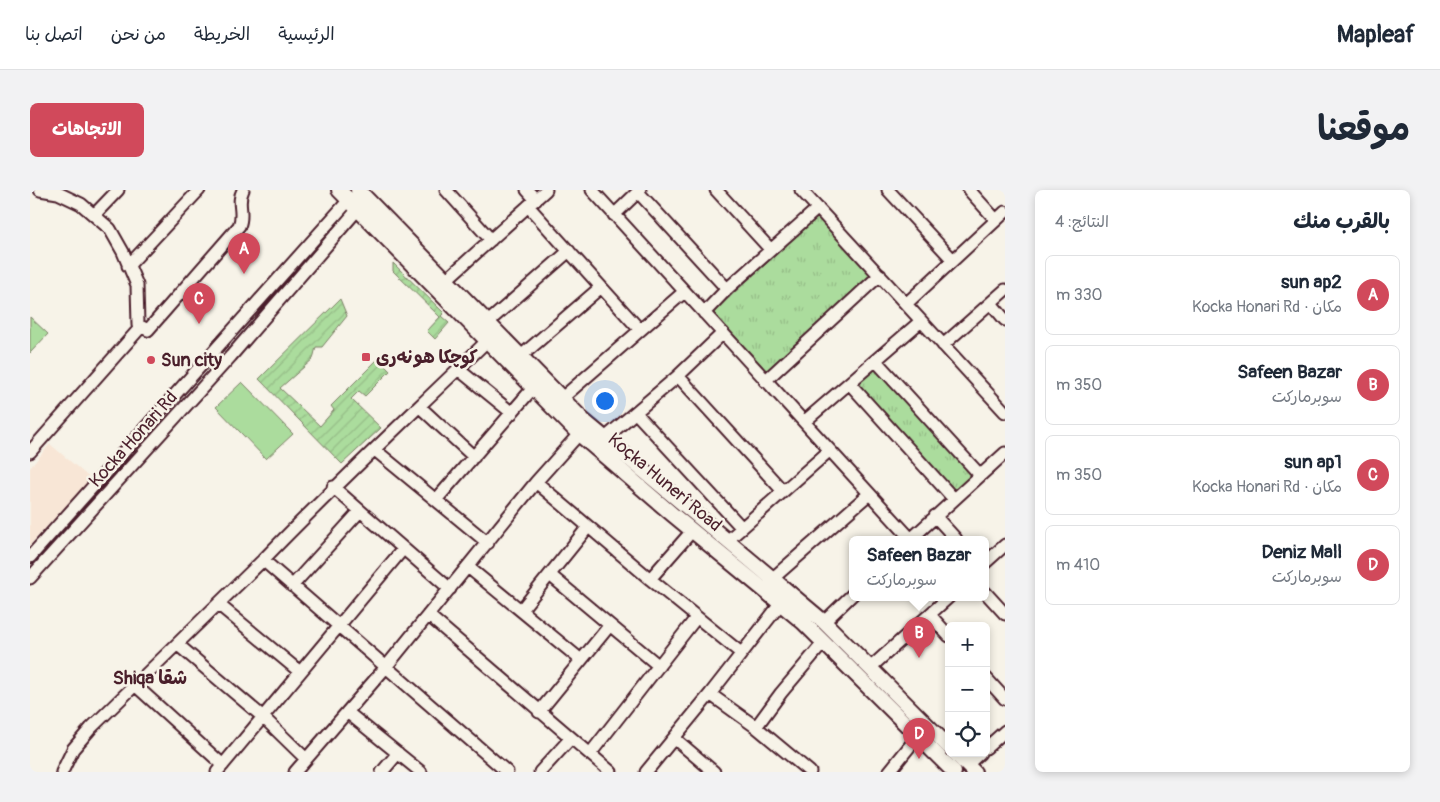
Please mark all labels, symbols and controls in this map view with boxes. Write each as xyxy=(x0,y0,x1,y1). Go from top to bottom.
text: Mapleaf xyxy=(1337,20,1415,49)
text: اتصل بنا xyxy=(25,23,83,46)
text: من نحن xyxy=(111,23,166,46)
text: الخريطة xyxy=(194,23,250,46)
text: الرئيسية xyxy=(278,23,335,46)
button: الاتجاهات xyxy=(30,103,144,157)
text: موقعنا xyxy=(1317,107,1410,151)
text: بالقرب منك xyxy=(1293,208,1390,235)
text: النتائج: 4 xyxy=(1055,212,1109,232)
pin: A xyxy=(228,233,260,274)
text: sun ap2 xyxy=(1281,270,1342,294)
pin: C xyxy=(183,283,215,324)
text: 330 m xyxy=(1056,285,1103,305)
text: A xyxy=(1368,285,1378,305)
text: مكان · Kocka Honari Rd xyxy=(1192,297,1342,317)
place label: كوچكا هونەری xyxy=(376,346,478,369)
place label: Sun city xyxy=(161,349,222,372)
marker: كوچكا هونەری xyxy=(360,351,372,363)
marker: Sun city xyxy=(145,354,157,366)
text: Safeen Bazar xyxy=(1237,360,1342,384)
text: 350 m xyxy=(1056,375,1102,395)
text: B xyxy=(1368,375,1378,395)
street label: Kocka Honari Rd xyxy=(84,386,183,492)
text: سوبرماركت xyxy=(1272,387,1342,407)
your location xyxy=(592,388,618,414)
street label: Koçka Hunerî Road xyxy=(603,428,726,537)
text: sun ap1 xyxy=(1284,450,1342,474)
text: 350 m xyxy=(1056,465,1102,485)
text: C xyxy=(1368,465,1378,485)
text: مكان · Kocka Honari Rd xyxy=(1192,477,1342,497)
popup xyxy=(849,536,989,601)
text: Deniz Mall xyxy=(1261,540,1342,564)
text: Safeen Bazar xyxy=(867,543,971,567)
text: 410 m xyxy=(1056,555,1100,575)
text: D xyxy=(1368,555,1378,575)
text: سوبرماركت xyxy=(1272,567,1342,587)
text: سوبرماركت xyxy=(867,570,937,590)
pin: B xyxy=(903,617,935,658)
map controls xyxy=(945,622,990,757)
button: + xyxy=(945,622,990,667)
district label: Shiqa شقا xyxy=(113,666,187,690)
button: − xyxy=(945,667,990,712)
button: locate xyxy=(945,712,990,757)
pin: D xyxy=(903,718,935,759)

